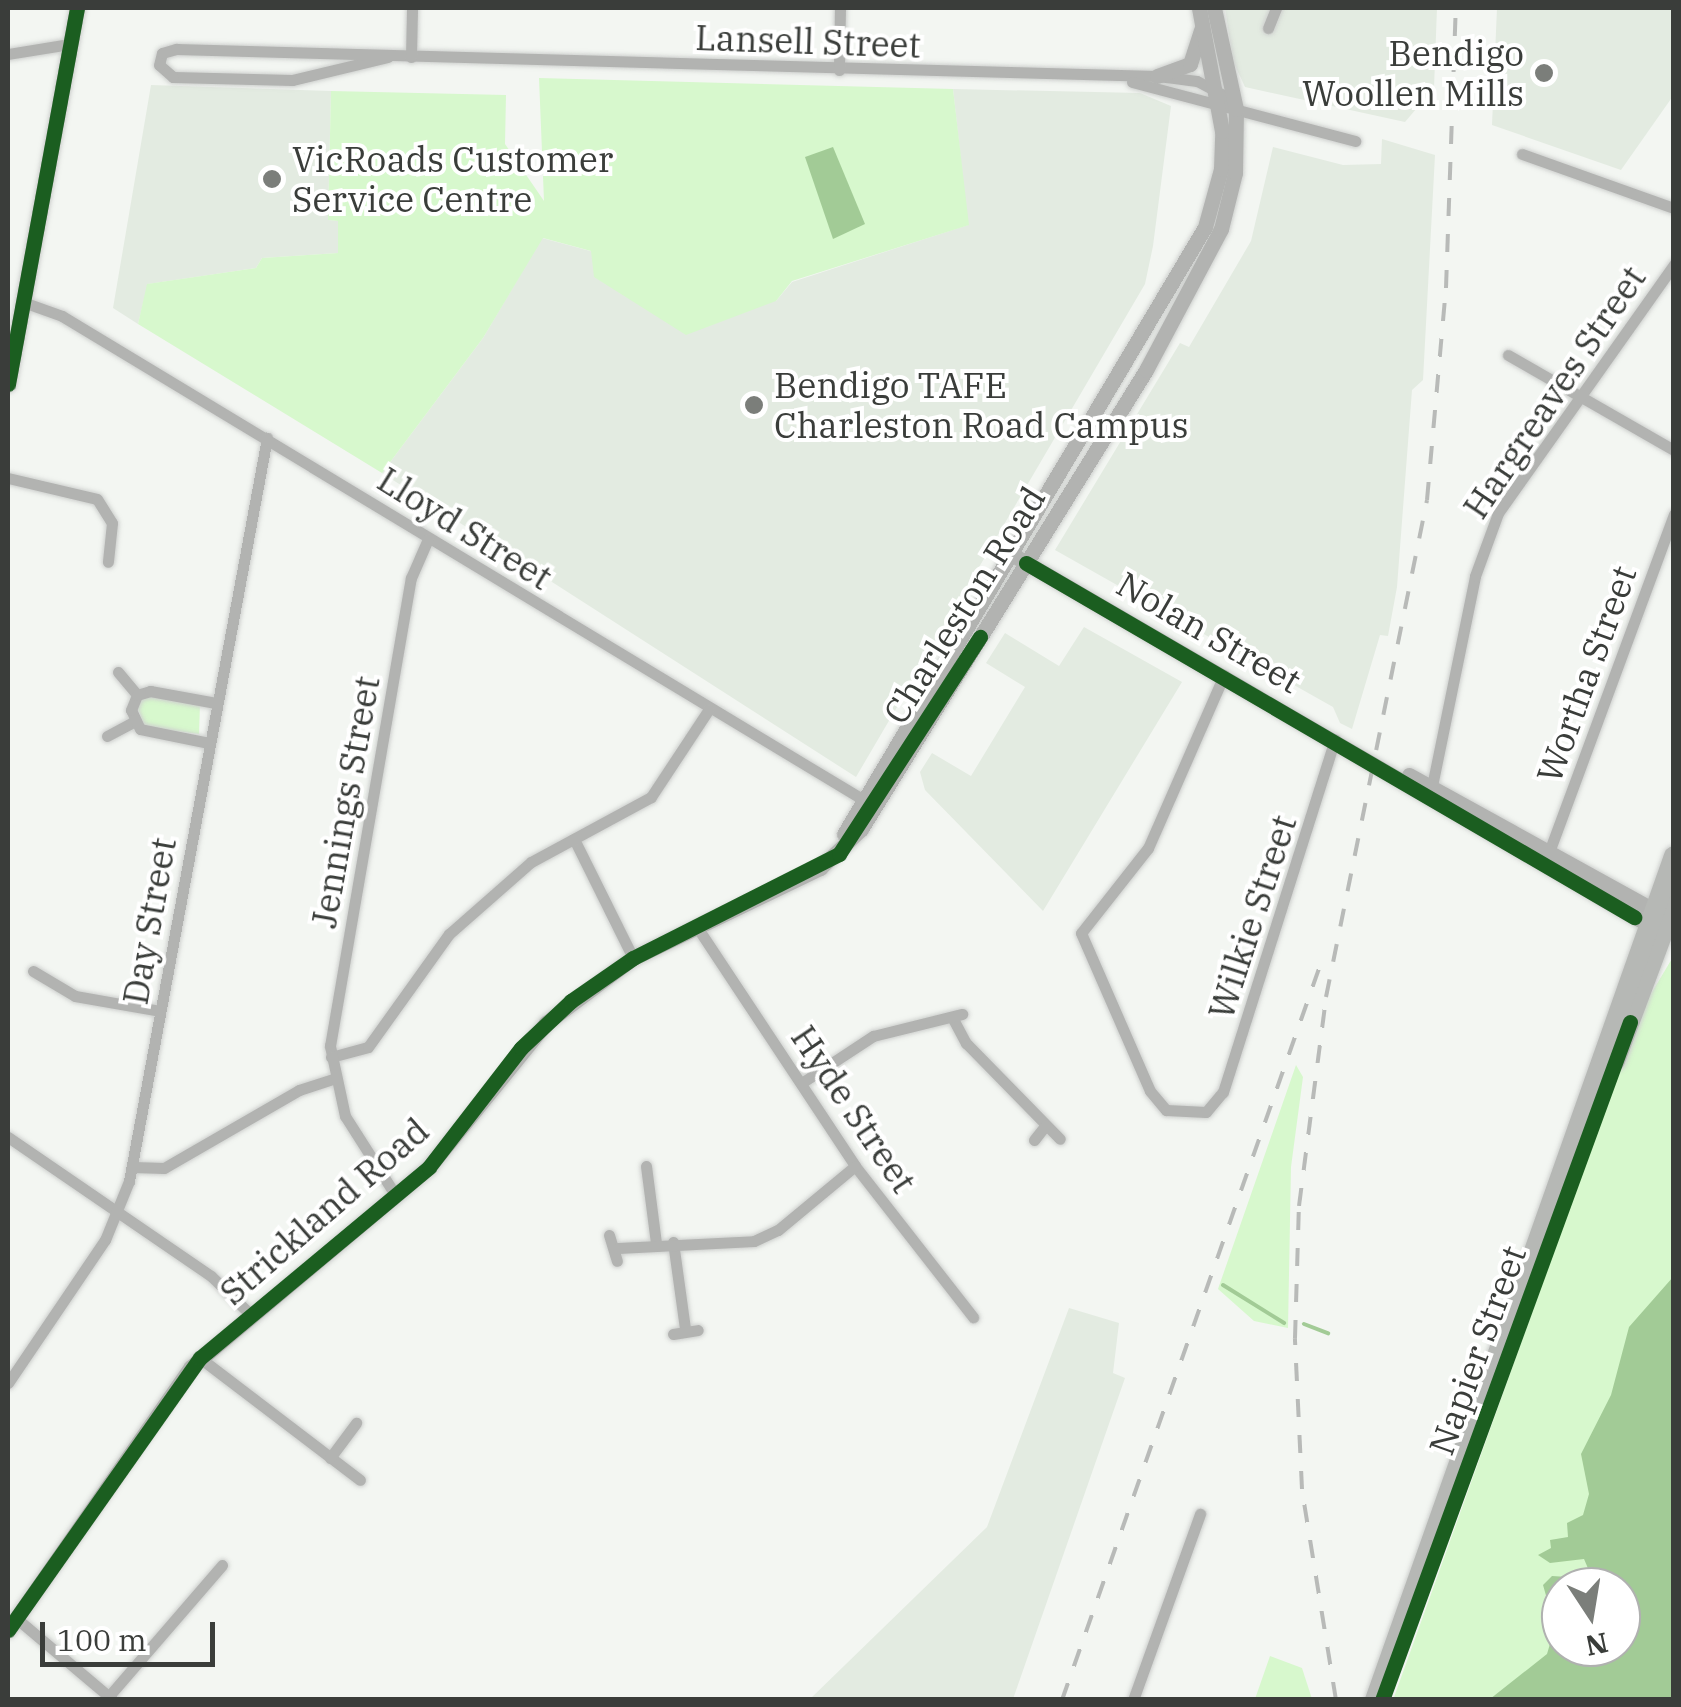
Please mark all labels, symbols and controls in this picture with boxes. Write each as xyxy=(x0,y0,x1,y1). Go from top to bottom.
street label: Lansell Street xyxy=(695,16,921,66)
place label: Bendigo Woollen Mills xyxy=(1302,32,1524,114)
marker: Bendigo Woollen Mills xyxy=(1533,62,1555,84)
place label: VicRoads Customer Service Centre xyxy=(292,138,613,220)
marker: VicRoads Customer Service Centre xyxy=(261,168,283,190)
street label: Hargreaves Street xyxy=(1454,258,1654,526)
place label: Bendigo TAFE Charleston Road Campus xyxy=(774,364,1188,446)
marker: Bendigo TAFE Charleston Road Campus xyxy=(743,394,765,416)
street label: Lloyd Street xyxy=(370,458,560,598)
street label: Charleston Road xyxy=(874,479,1054,731)
street label: Wortha Street xyxy=(1527,560,1645,788)
street label: Nolan Street xyxy=(1110,563,1308,701)
street label: Jennings Street xyxy=(302,673,388,931)
street label: Wilkie Street xyxy=(1199,810,1305,1024)
street label: Day Street xyxy=(114,834,184,1008)
street label: Hyde Street xyxy=(783,1017,925,1201)
street label: Strickland Road xyxy=(211,1109,437,1313)
street label: Napier Street xyxy=(1420,1240,1534,1460)
north arrow xyxy=(1541,1567,1641,1667)
scale bar xyxy=(45,1602,220,1664)
text: 100 m xyxy=(57,1620,147,1659)
text: N xyxy=(1582,1624,1612,1665)

